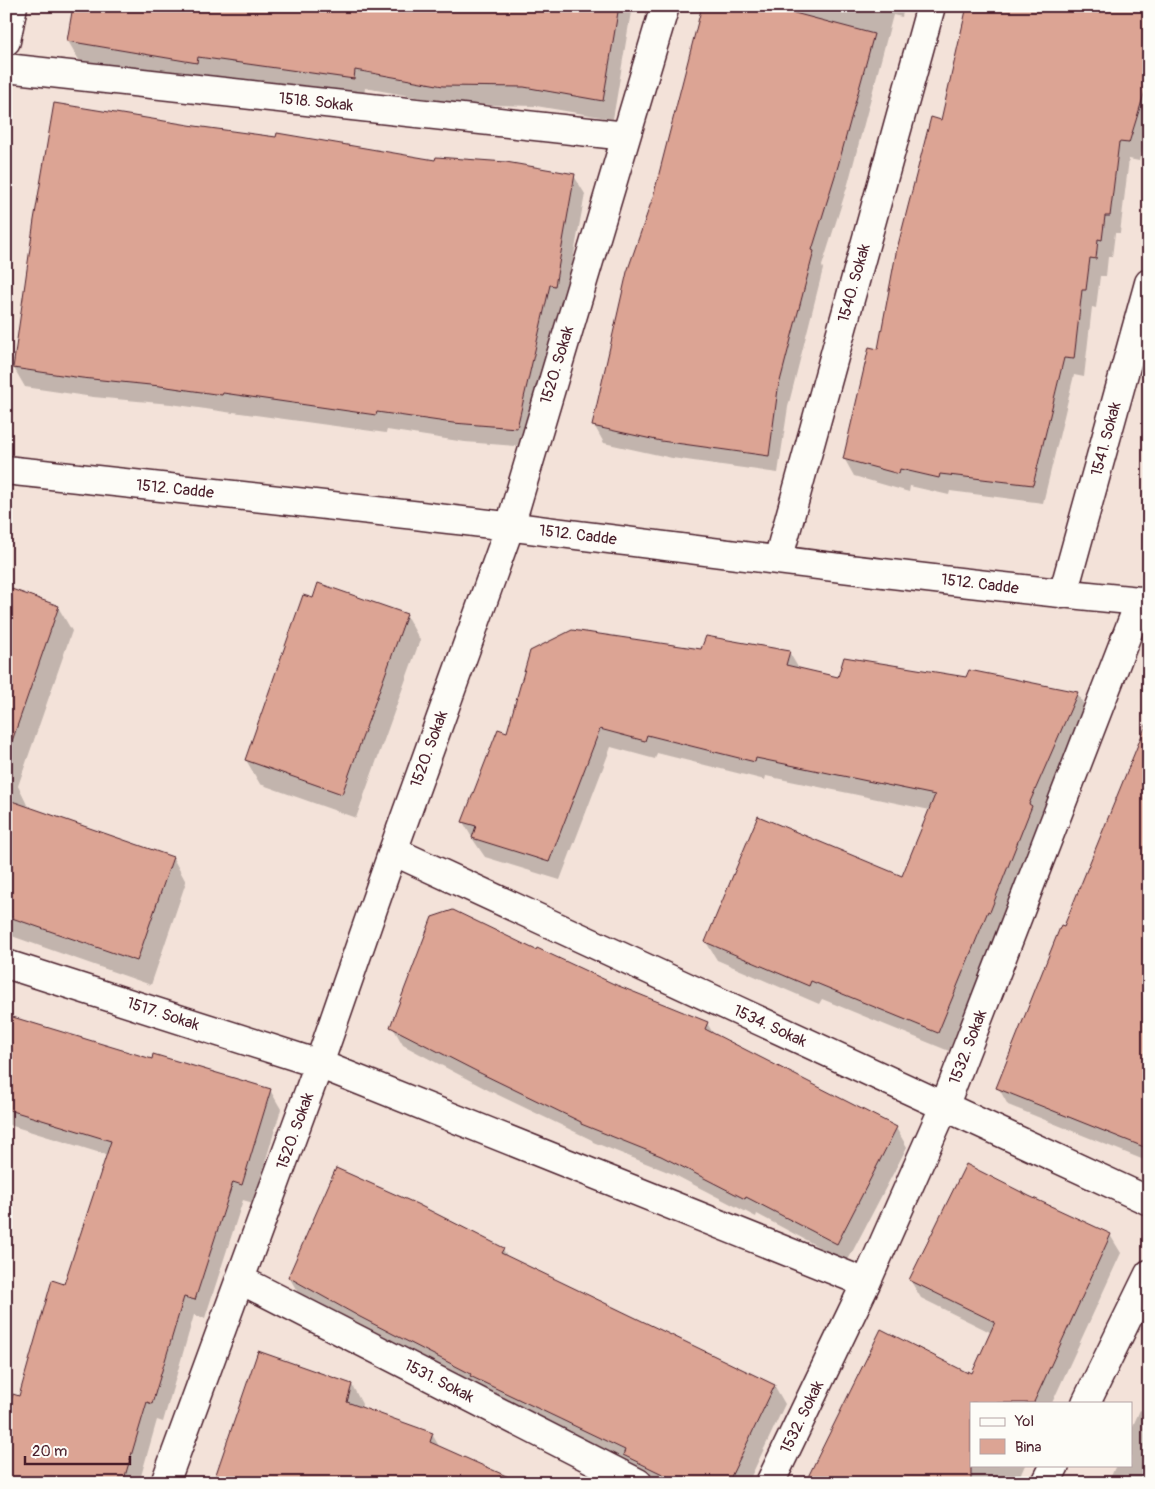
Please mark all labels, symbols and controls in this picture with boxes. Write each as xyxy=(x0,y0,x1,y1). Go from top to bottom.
street label: 1518. Sokak xyxy=(278,88,355,116)
street label: 1540. Sokak xyxy=(833,241,875,325)
street label: 1520. Sokak xyxy=(536,323,578,406)
street label: 1541. Sokak xyxy=(1086,399,1126,478)
street label: 1512. Cadde xyxy=(135,475,215,503)
street label: 1512. Cadde xyxy=(538,520,618,550)
street label: 1512. Cadde xyxy=(940,569,1020,599)
street label: 1520. Sokak xyxy=(406,707,452,790)
street label: 1517. Sokak xyxy=(124,993,202,1035)
street label: 1534. Sokak xyxy=(730,1000,810,1052)
street label: 1532. Sokak xyxy=(945,1006,992,1087)
street label: 1520. Sokak xyxy=(272,1089,318,1172)
street label: 1531. Sokak xyxy=(401,1355,478,1407)
street label: 1532. Sokak xyxy=(776,1377,828,1457)
legend xyxy=(970,1402,1132,1466)
text: Yol xyxy=(1014,1412,1034,1431)
scale bar xyxy=(25,1434,130,1466)
text: Bina xyxy=(1015,1438,1042,1457)
text: 20 m xyxy=(32,1442,67,1461)

